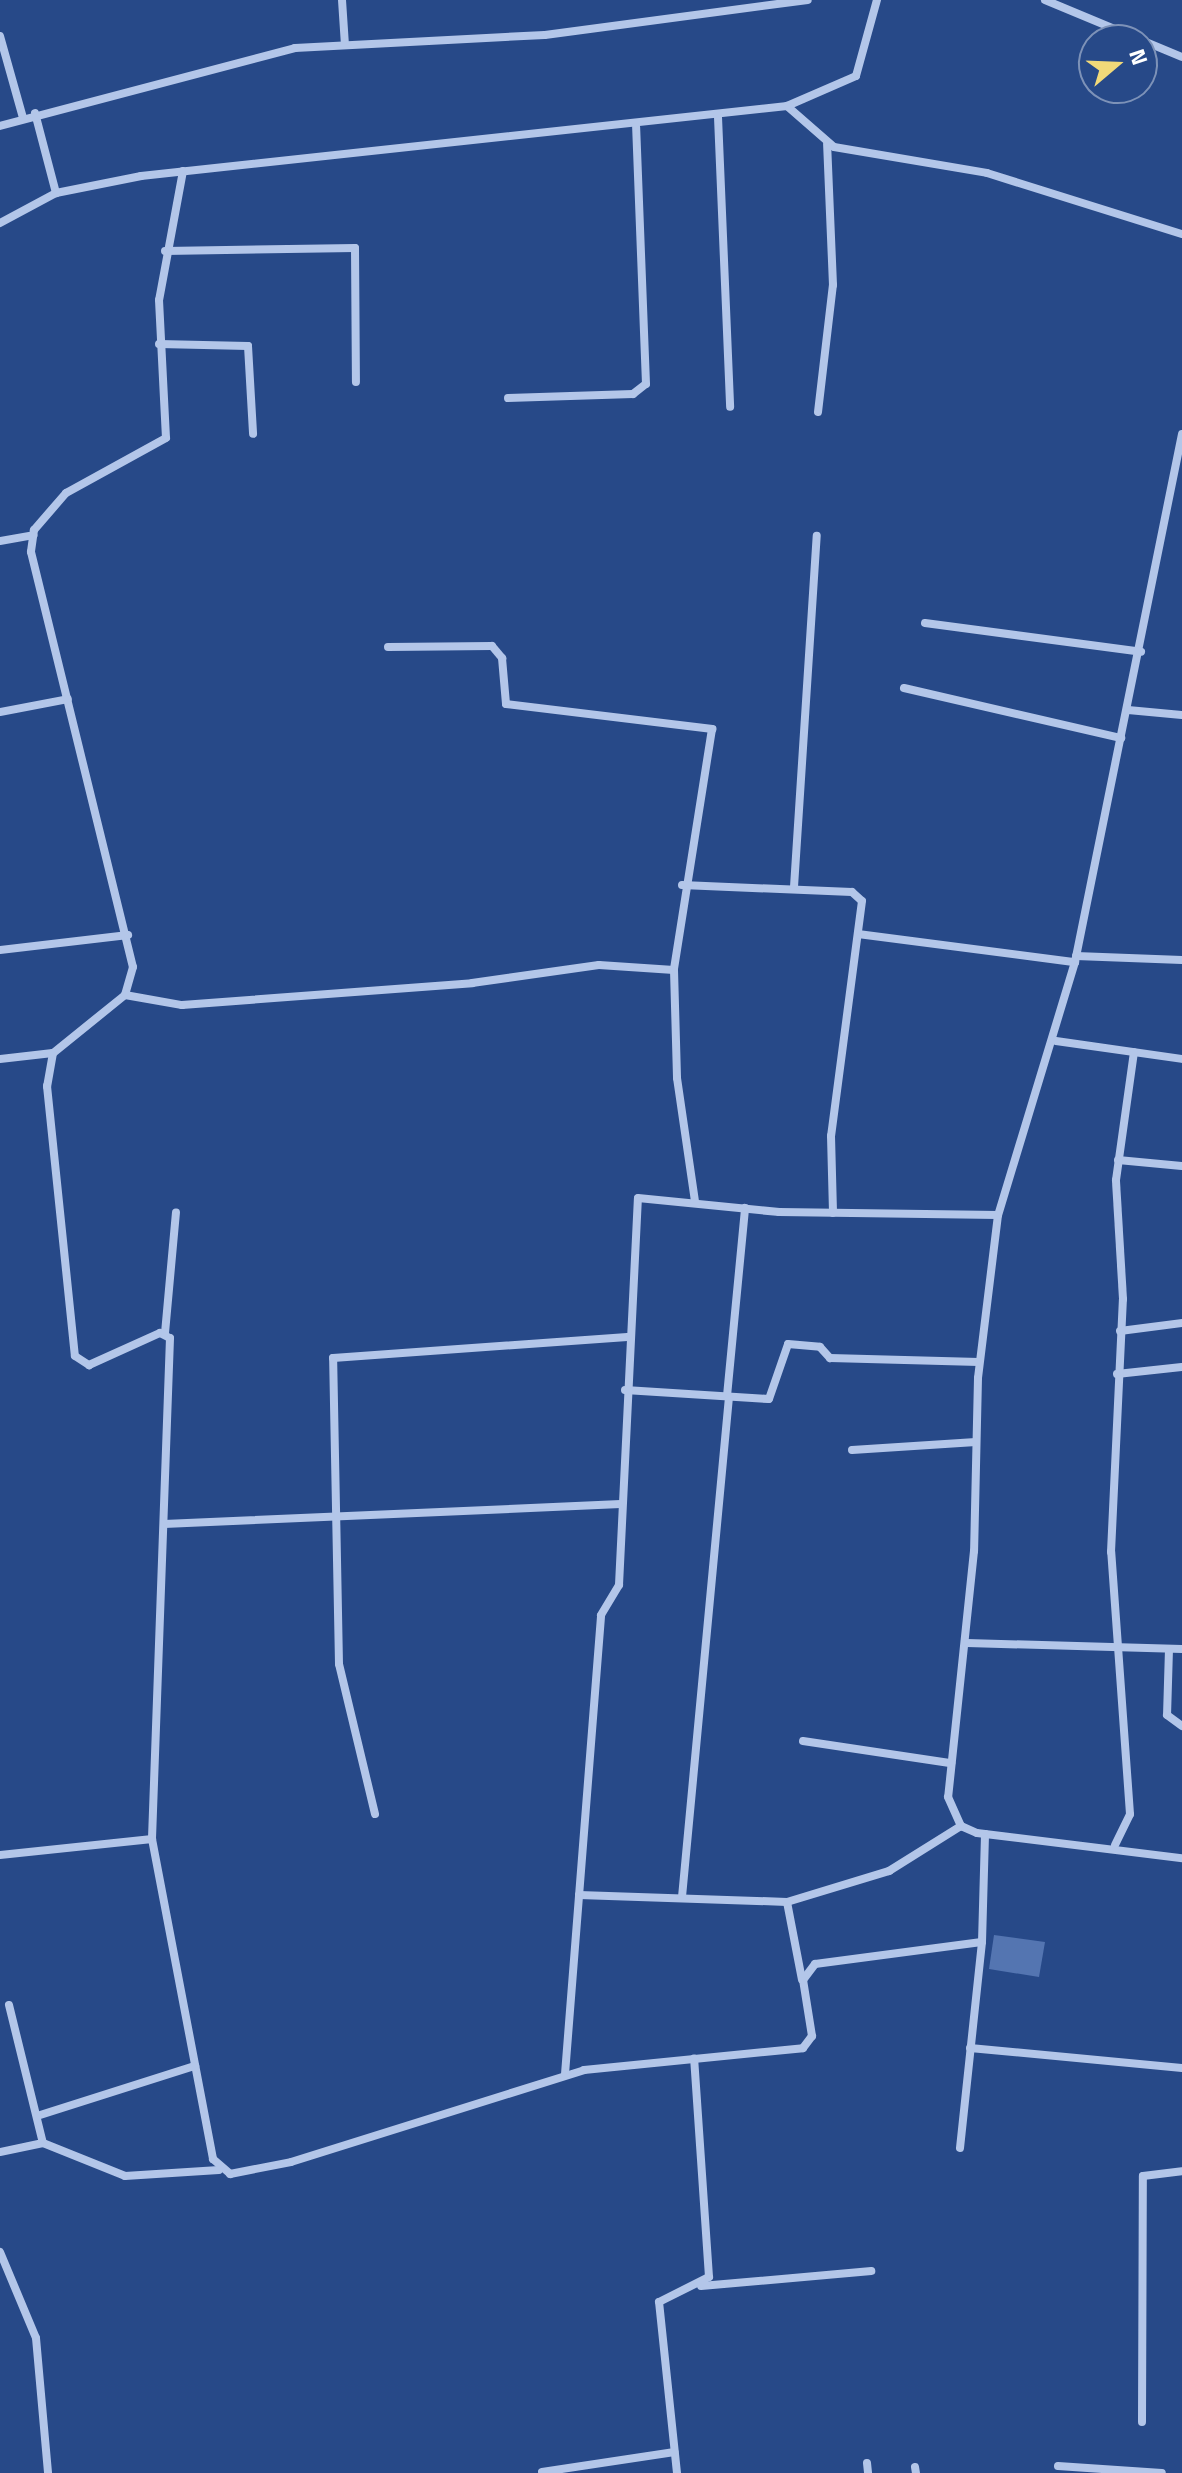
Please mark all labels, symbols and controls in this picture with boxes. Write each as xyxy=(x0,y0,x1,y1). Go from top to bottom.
north arrow xyxy=(1078,24,1158,104)
text: N xyxy=(1120,44,1157,70)

